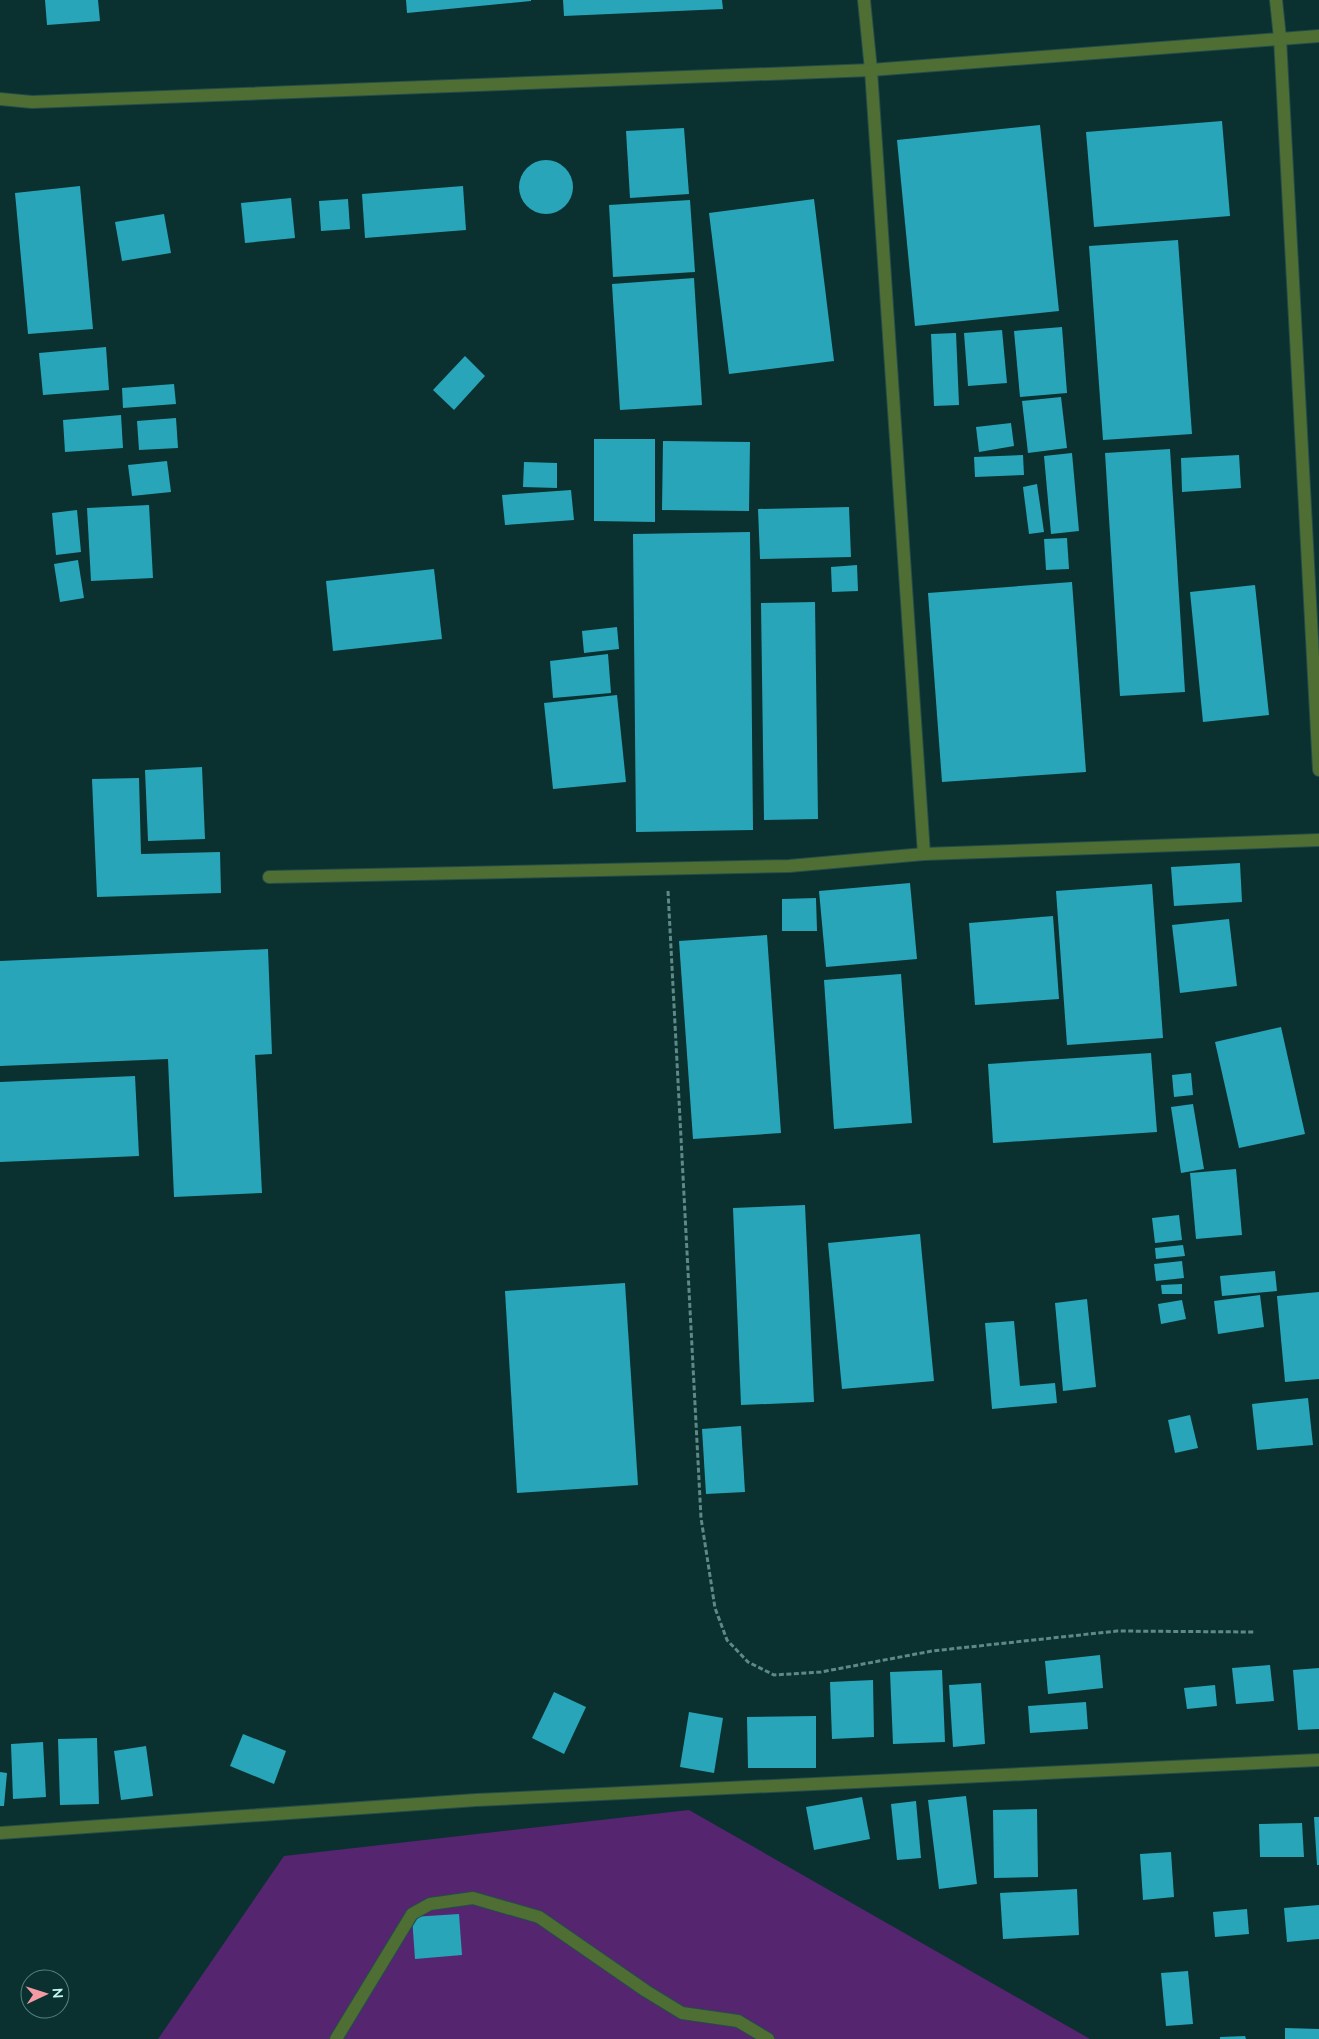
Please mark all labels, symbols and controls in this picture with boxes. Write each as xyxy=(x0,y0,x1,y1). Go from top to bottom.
north arrow xyxy=(20,1969,70,2019)
text: N xyxy=(48,1987,67,1999)

